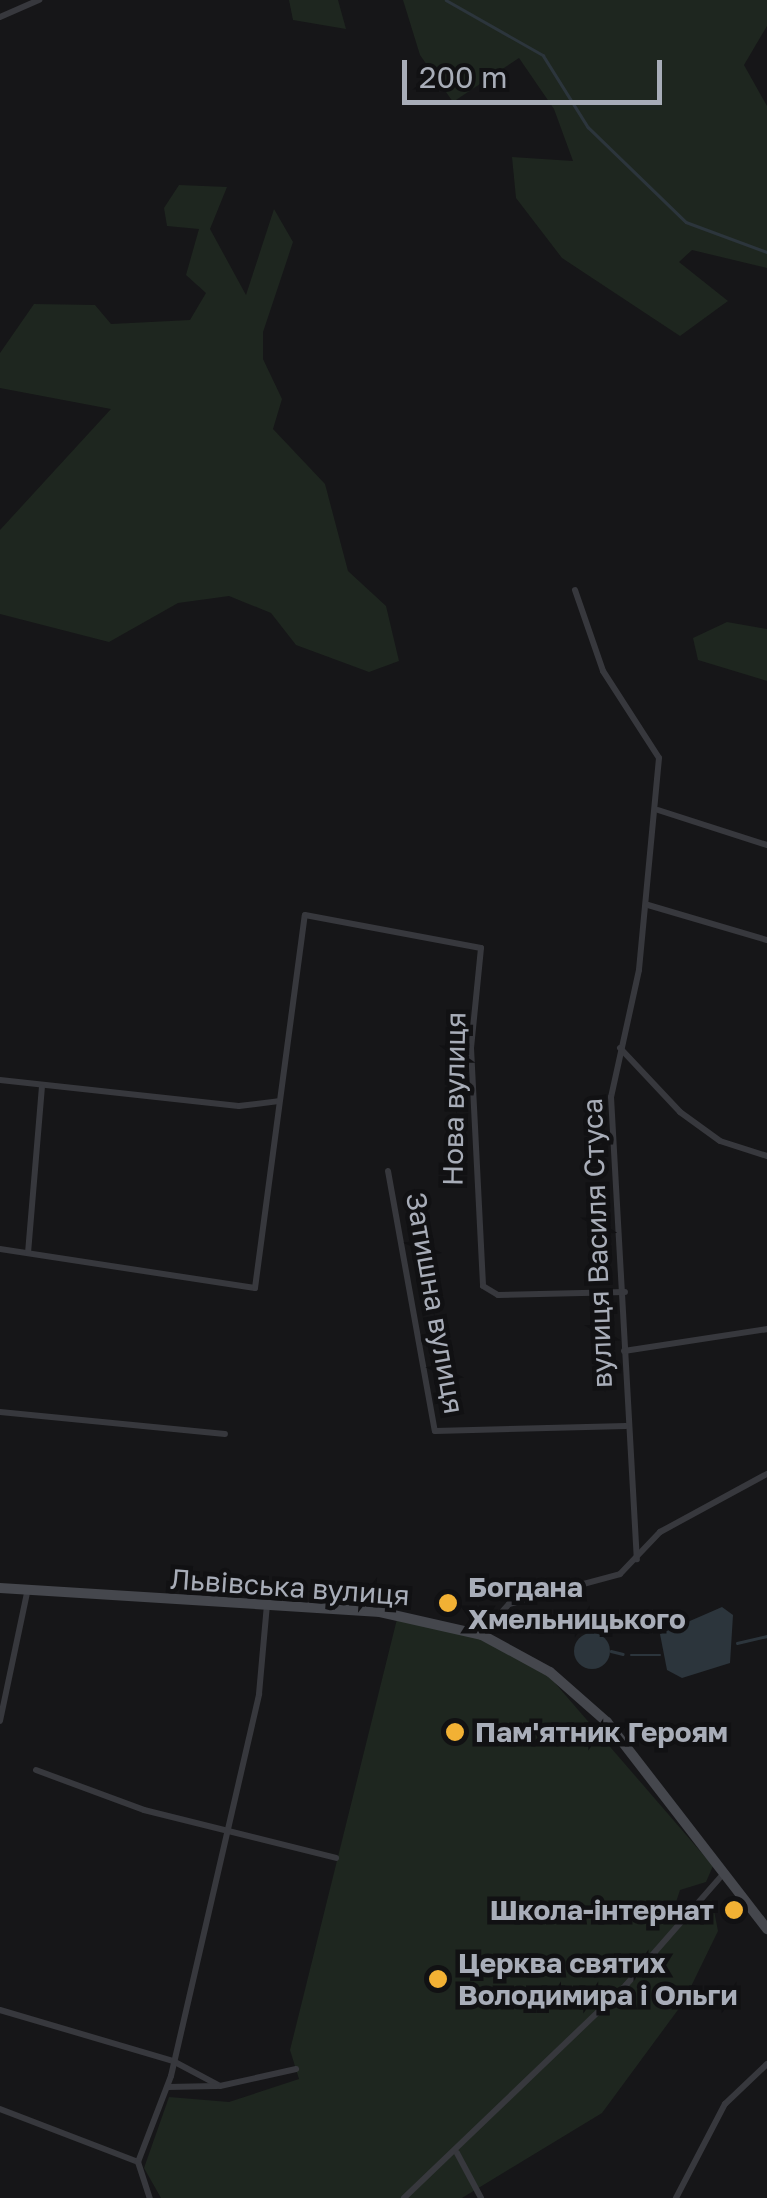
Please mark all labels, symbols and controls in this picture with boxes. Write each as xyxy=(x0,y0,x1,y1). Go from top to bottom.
scale bar xyxy=(407,40,667,102)
text: 200 m xyxy=(419,59,508,95)
street label: Нова вулиця xyxy=(436,1012,472,1186)
street label: вулиця Василя Стуса xyxy=(575,1097,619,1389)
street label: Затишна вулиця xyxy=(399,1190,471,1416)
street label: Львівська вулиця xyxy=(169,1562,411,1612)
place label: Богдана Хмельницького xyxy=(468,1570,686,1636)
marker: Богдана Хмельницького xyxy=(437,1592,459,1614)
place label: Пам'ятник Героям xyxy=(475,1715,728,1749)
marker: Пам'ятник Героям xyxy=(444,1721,466,1743)
place label: Школа-інтернат xyxy=(490,1893,714,1927)
marker: Школа-інтернат xyxy=(723,1899,745,1921)
place label: Церква святих Володимира і Ольги xyxy=(458,1946,737,2012)
marker: Церква святих Володимира і Ольги xyxy=(427,1968,449,1990)

